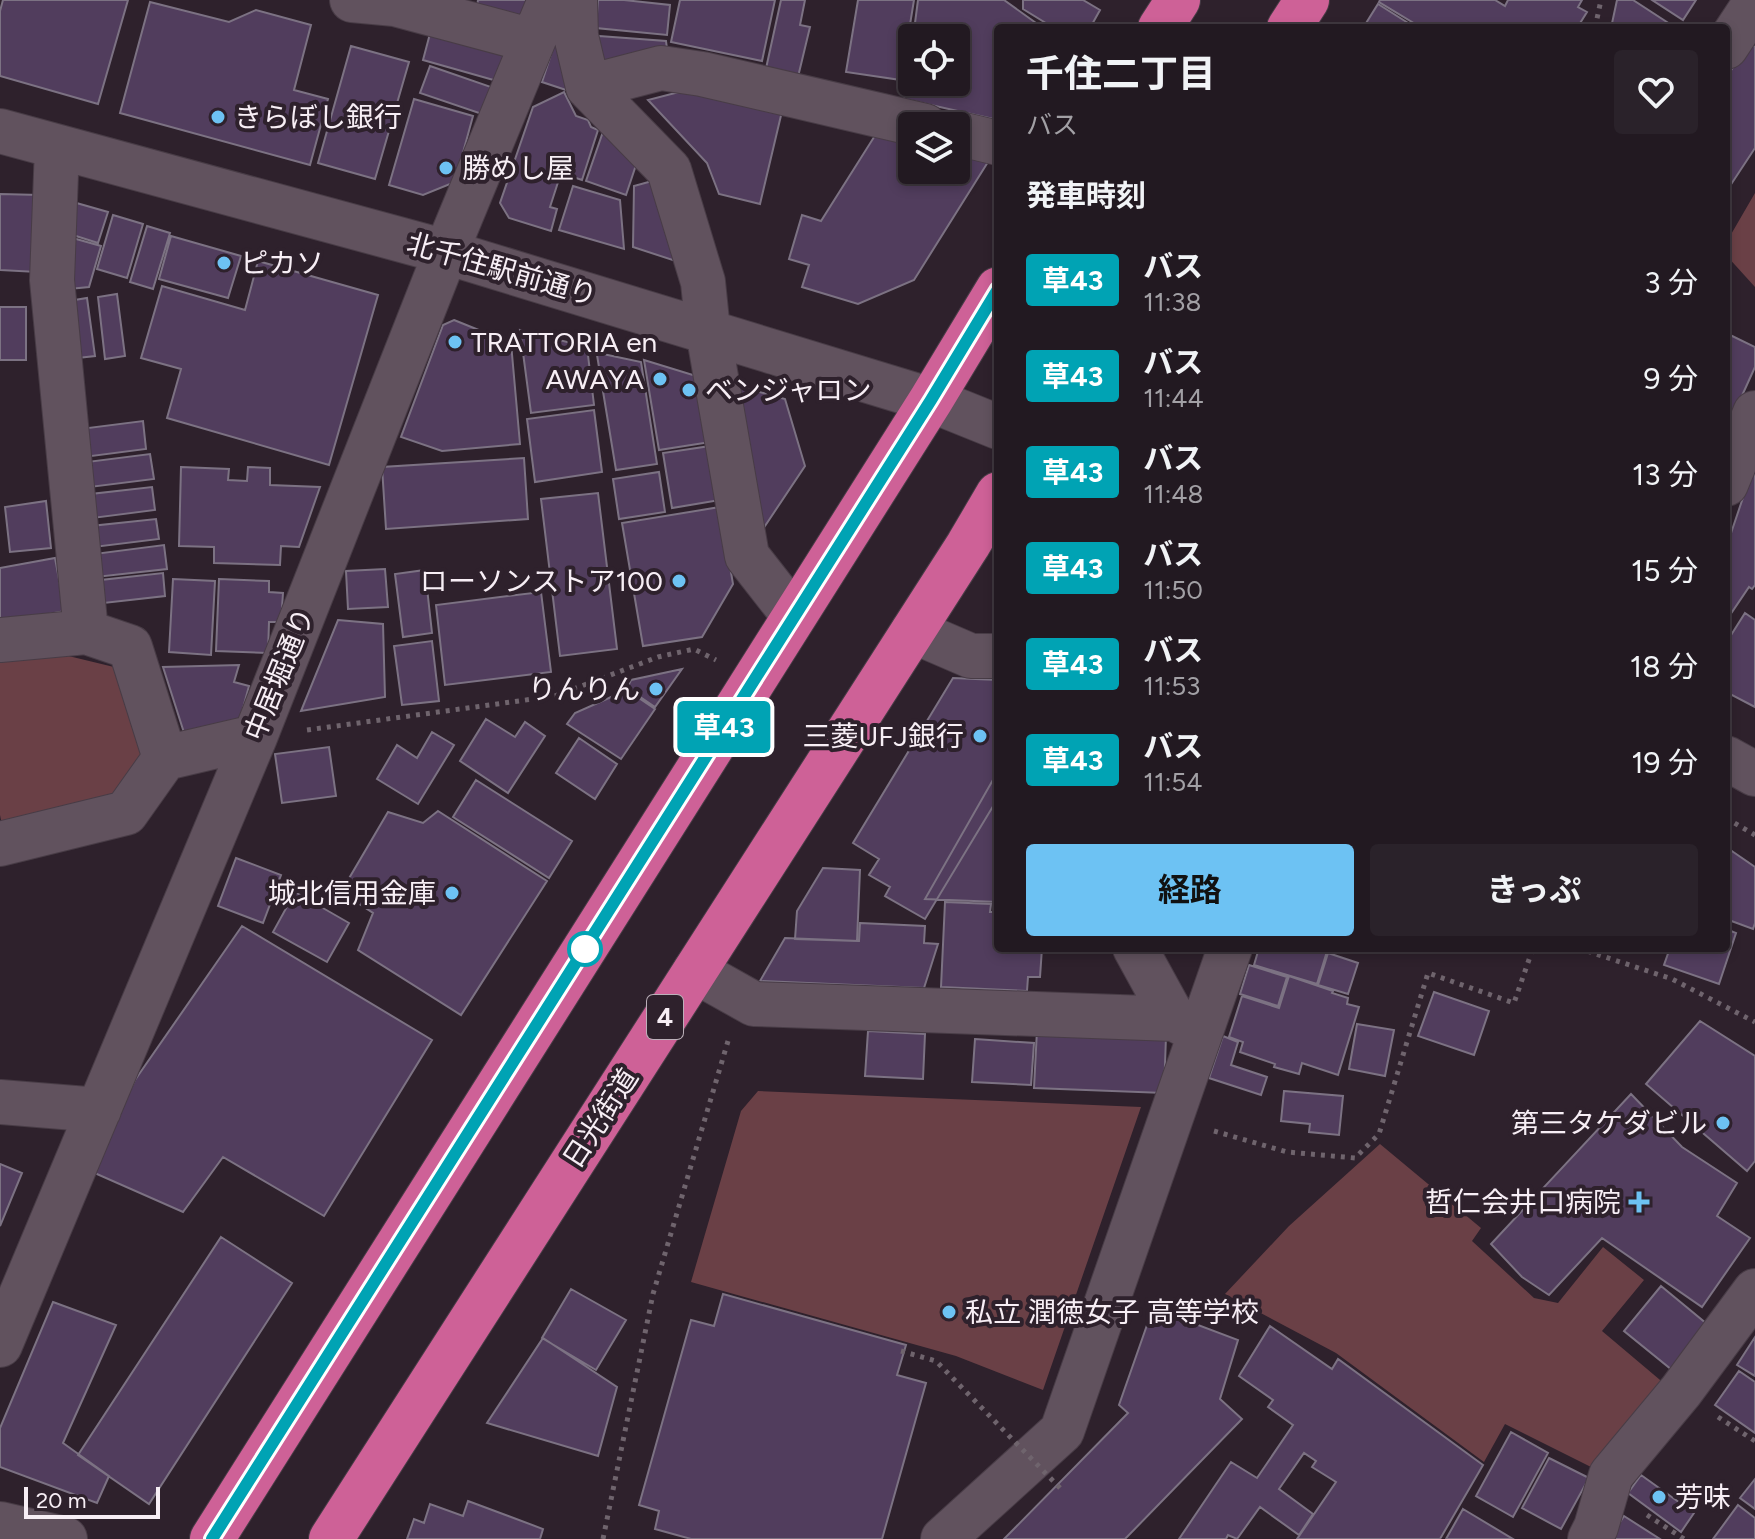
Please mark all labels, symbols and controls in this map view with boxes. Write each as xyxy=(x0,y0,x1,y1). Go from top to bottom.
map controls xyxy=(898,24,970,184)
button: locate xyxy=(898,24,970,96)
button: heart xyxy=(1614,50,1698,134)
text: 千住二丁目 xyxy=(1026,51,1216,97)
place label: きらぼし銀行 xyxy=(234,100,402,134)
marker: きらぼし銀行 xyxy=(209,108,227,126)
text: バス xyxy=(1026,109,1078,141)
button: layers xyxy=(898,112,970,184)
place label: 勝めし屋 xyxy=(462,151,574,185)
marker: 勝めし屋 xyxy=(437,159,455,177)
text: 発車時刻 xyxy=(1026,177,1146,214)
street label: 北千住駅前通り xyxy=(403,226,601,312)
place label: ピカソ xyxy=(240,246,324,280)
text: バス xyxy=(1143,248,1203,285)
marker: ピカソ xyxy=(215,254,233,272)
text: 草43 xyxy=(1042,263,1103,297)
text: 3 分 xyxy=(1644,264,1698,301)
text: 11:38 xyxy=(1143,286,1201,318)
place label: TRATTORIA en xyxy=(471,325,657,359)
marker: TRATTORIA en xyxy=(446,333,464,351)
text: バス xyxy=(1143,344,1203,381)
text: 草43 xyxy=(1042,359,1103,393)
text: 9 分 xyxy=(1644,360,1698,397)
place label: AWAYA xyxy=(545,362,644,396)
marker: AWAYA xyxy=(651,370,669,388)
place label: ベンジャロン xyxy=(705,373,872,407)
marker: ベンジャロン xyxy=(680,381,698,399)
text: 11:44 xyxy=(1143,382,1204,414)
text: バス xyxy=(1143,440,1203,477)
text: 草43 xyxy=(1042,455,1103,489)
text: 13 分 xyxy=(1632,456,1698,493)
text: 11:48 xyxy=(1143,478,1203,510)
text: バス xyxy=(1143,536,1203,573)
text: 草43 xyxy=(1042,551,1103,585)
text: 15 分 xyxy=(1631,552,1698,589)
place label: ローソンストア100 xyxy=(420,564,663,598)
marker: ローソンストア100 xyxy=(670,572,688,590)
text: 11:50 xyxy=(1143,574,1203,606)
street label: 中居堀通り xyxy=(237,603,321,745)
text: バス xyxy=(1143,632,1203,669)
text: 草43 xyxy=(1042,647,1103,681)
text: 18 分 xyxy=(1630,648,1698,685)
text: 11:53 xyxy=(1143,670,1200,702)
place label: りんりん xyxy=(528,672,640,706)
marker: りんりん xyxy=(647,680,665,698)
line badge: 草43 xyxy=(678,701,770,753)
text: 草43 xyxy=(693,710,755,744)
place label: 三菱UFJ銀行 xyxy=(803,719,964,753)
marker: 三菱UFJ銀行 xyxy=(971,727,989,745)
text: バス xyxy=(1143,728,1203,765)
text: 草43 xyxy=(1042,743,1103,777)
text: 19 分 xyxy=(1631,744,1698,781)
text: 11:54 xyxy=(1143,766,1202,798)
button: 経路 xyxy=(1026,844,1354,936)
button: きっぷ xyxy=(1370,844,1698,936)
place label: 城北信用金庫 xyxy=(268,876,436,910)
marker: 城北信用金庫 xyxy=(443,884,461,902)
unlabelled marker xyxy=(568,932,602,966)
road number: 4 xyxy=(647,995,683,1039)
street label: 日光街道 xyxy=(555,1062,645,1174)
place label: 第三タケダビル xyxy=(1511,1106,1707,1140)
marker: 第三タケダビル xyxy=(1714,1114,1732,1132)
place label: 哲仁会井口病院 xyxy=(1425,1185,1621,1219)
marker: 哲仁会井口病院 xyxy=(1628,1191,1650,1213)
place label: 私立 潤徳女子 高等学校 xyxy=(965,1295,1259,1329)
marker: 私立 潤徳女子 高等学校 xyxy=(940,1303,958,1321)
place label: 芳味 xyxy=(1675,1480,1731,1514)
scale bar xyxy=(24,1483,160,1519)
text: 20 m xyxy=(36,1487,87,1514)
marker: 芳味 xyxy=(1650,1488,1668,1506)

